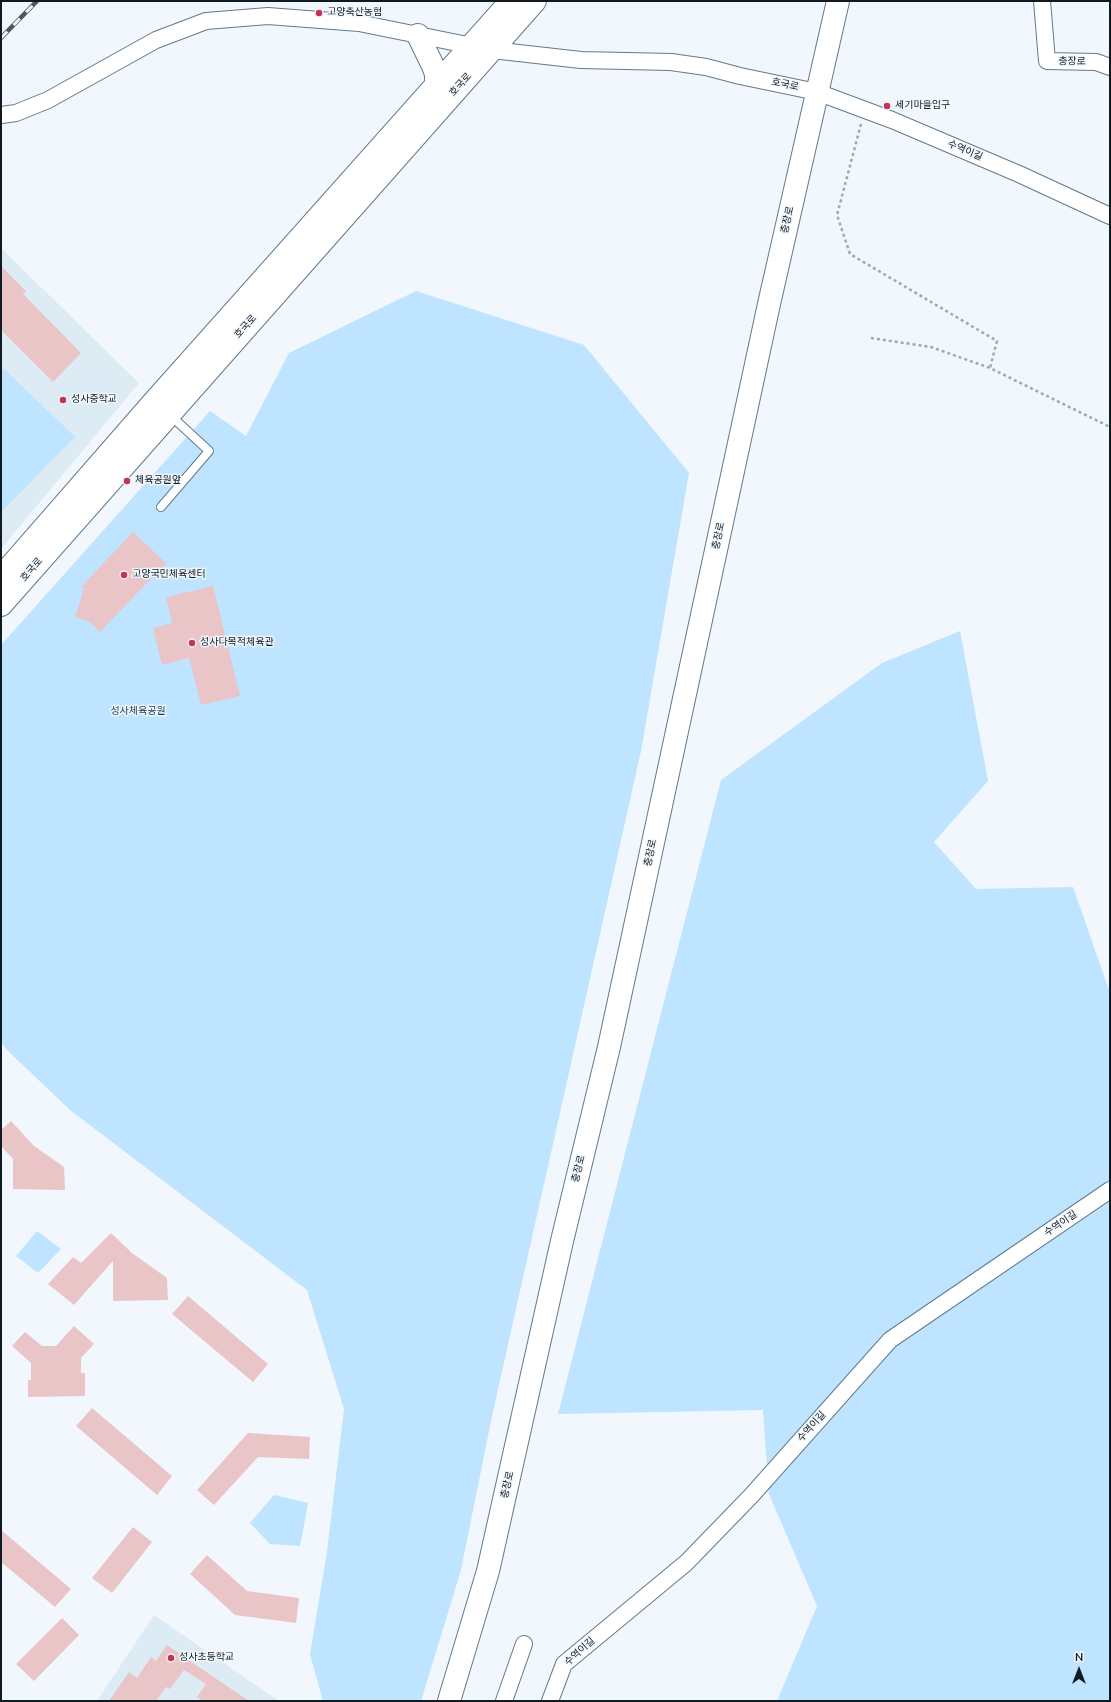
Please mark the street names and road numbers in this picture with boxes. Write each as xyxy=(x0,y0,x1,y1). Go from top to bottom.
street label: 충장로 xyxy=(1058,56,1086,68)
street label: 호국로 xyxy=(447,71,475,99)
street label: 호국로 xyxy=(770,76,800,94)
street label: 수역이길 xyxy=(946,138,984,164)
street label: 충장로 xyxy=(779,205,797,235)
street label: 호국로 xyxy=(232,313,260,341)
street label: 충장로 xyxy=(710,521,728,551)
street label: 호국로 xyxy=(18,556,46,584)
street label: 충장로 xyxy=(642,838,660,868)
street label: 충장로 xyxy=(570,1154,588,1184)
street label: 수역이길 xyxy=(1042,1209,1080,1239)
street label: 수역이길 xyxy=(795,1409,829,1445)
street label: 충장로 xyxy=(499,1470,517,1500)
street label: 수역이길 xyxy=(562,1635,598,1669)

